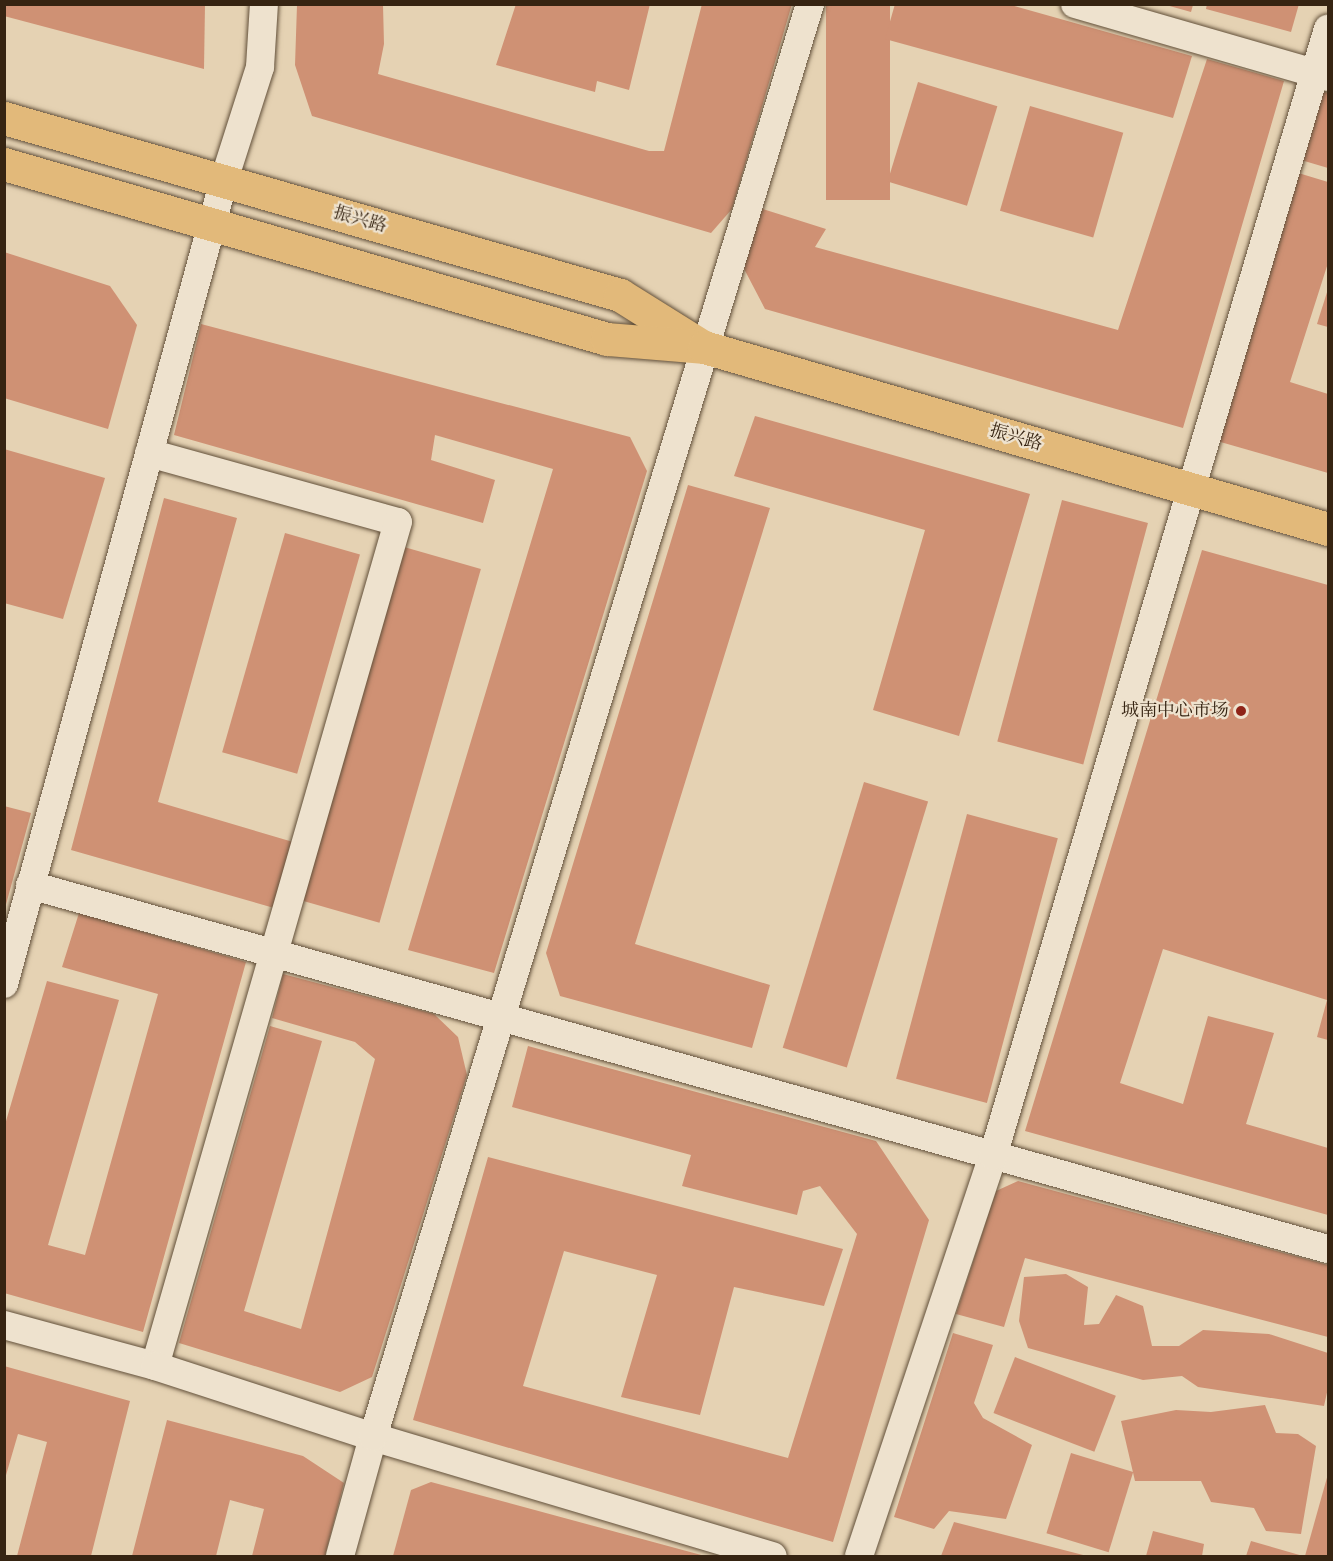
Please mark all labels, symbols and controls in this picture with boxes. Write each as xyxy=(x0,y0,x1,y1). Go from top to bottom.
street label: 振兴路 xyxy=(331,202,389,238)
street label: 振兴路 xyxy=(987,420,1045,456)
place label: 城南中心市场 xyxy=(1121,700,1229,722)
marker: 城南中心市场 xyxy=(1234,704,1248,718)

